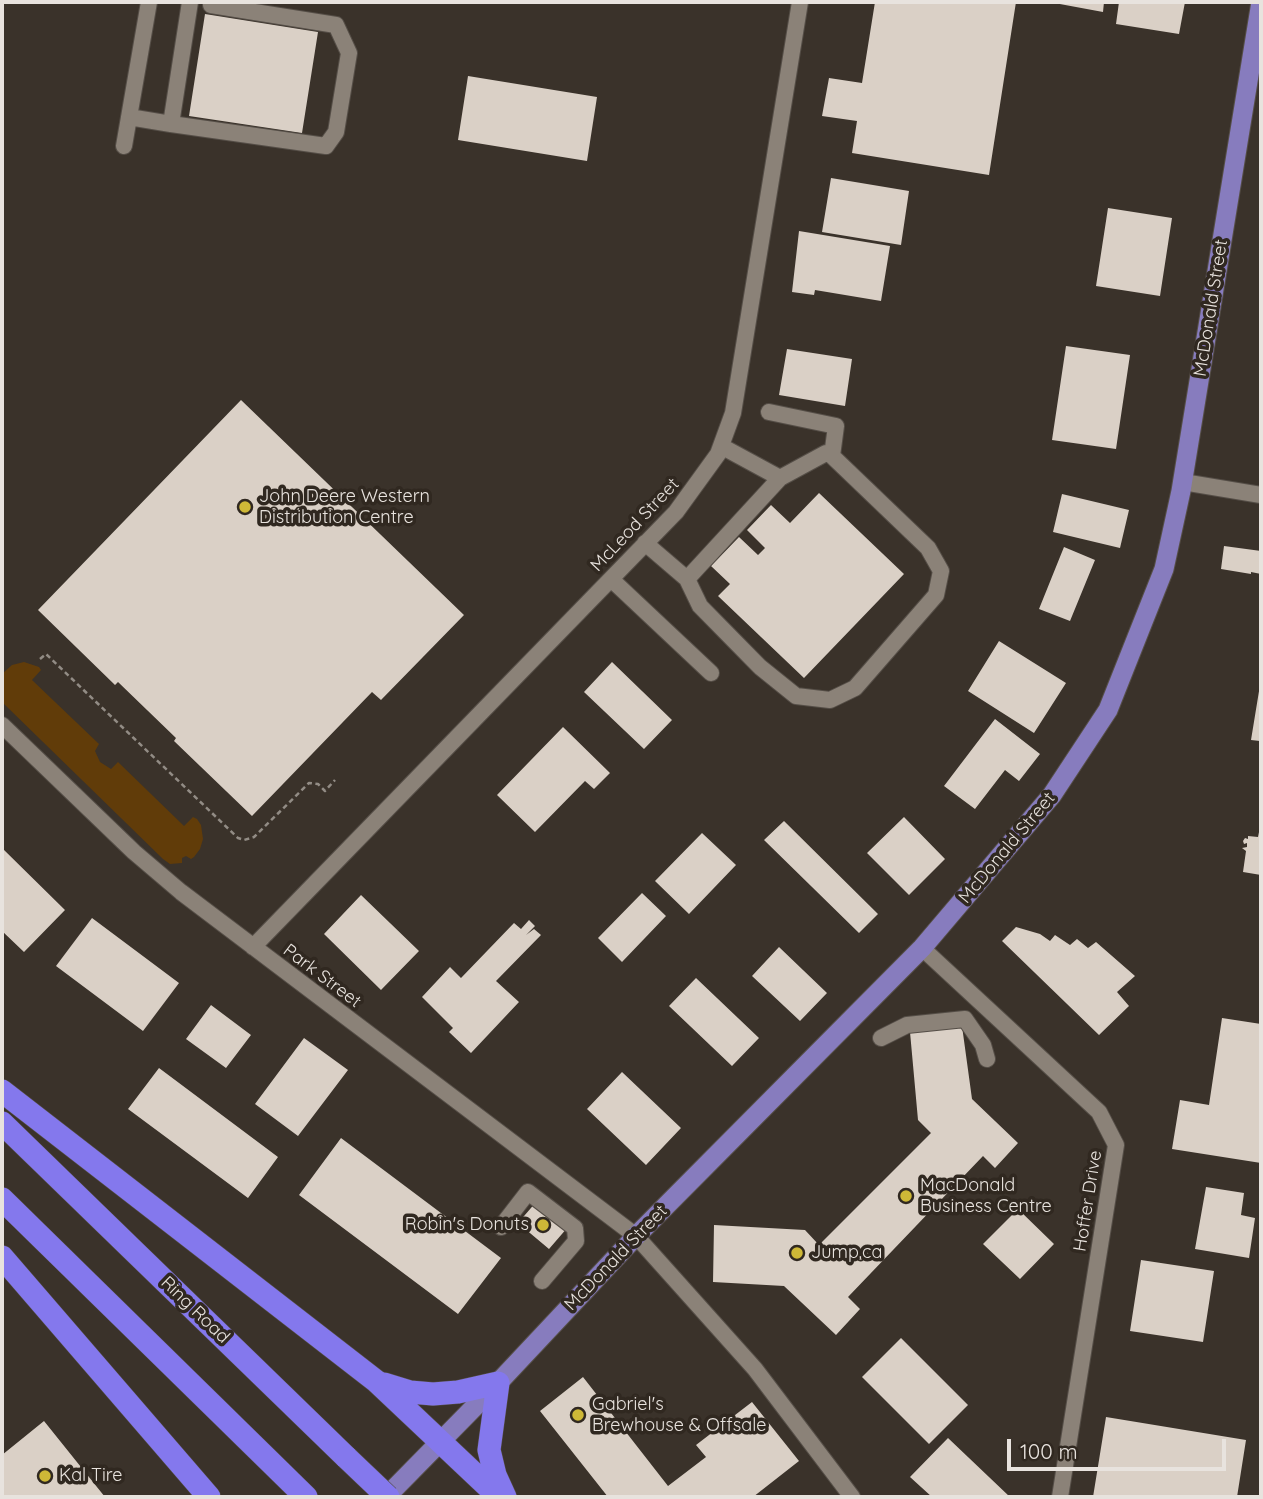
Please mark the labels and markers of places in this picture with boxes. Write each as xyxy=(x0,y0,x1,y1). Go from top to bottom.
place label: John Deere Western Distribution Centre xyxy=(259,486,430,528)
marker: John Deere Western Distribution Centre xyxy=(237,499,253,515)
place label: MacDonald Business Centre xyxy=(920,1175,1052,1218)
marker: MacDonald Business Centre xyxy=(898,1188,914,1204)
place label: Robin's Donuts xyxy=(405,1214,529,1236)
marker: Robin's Donuts xyxy=(535,1217,551,1233)
place label: Jump.ca xyxy=(811,1242,882,1264)
marker: Jump.ca xyxy=(789,1245,805,1261)
place label: Gabriel's Brewhouse & Offsale xyxy=(592,1394,766,1436)
marker: Gabriel's Brewhouse & Offsale xyxy=(570,1407,586,1423)
place label: Kal Tire xyxy=(59,1465,123,1487)
marker: Kal Tire xyxy=(37,1468,53,1484)

